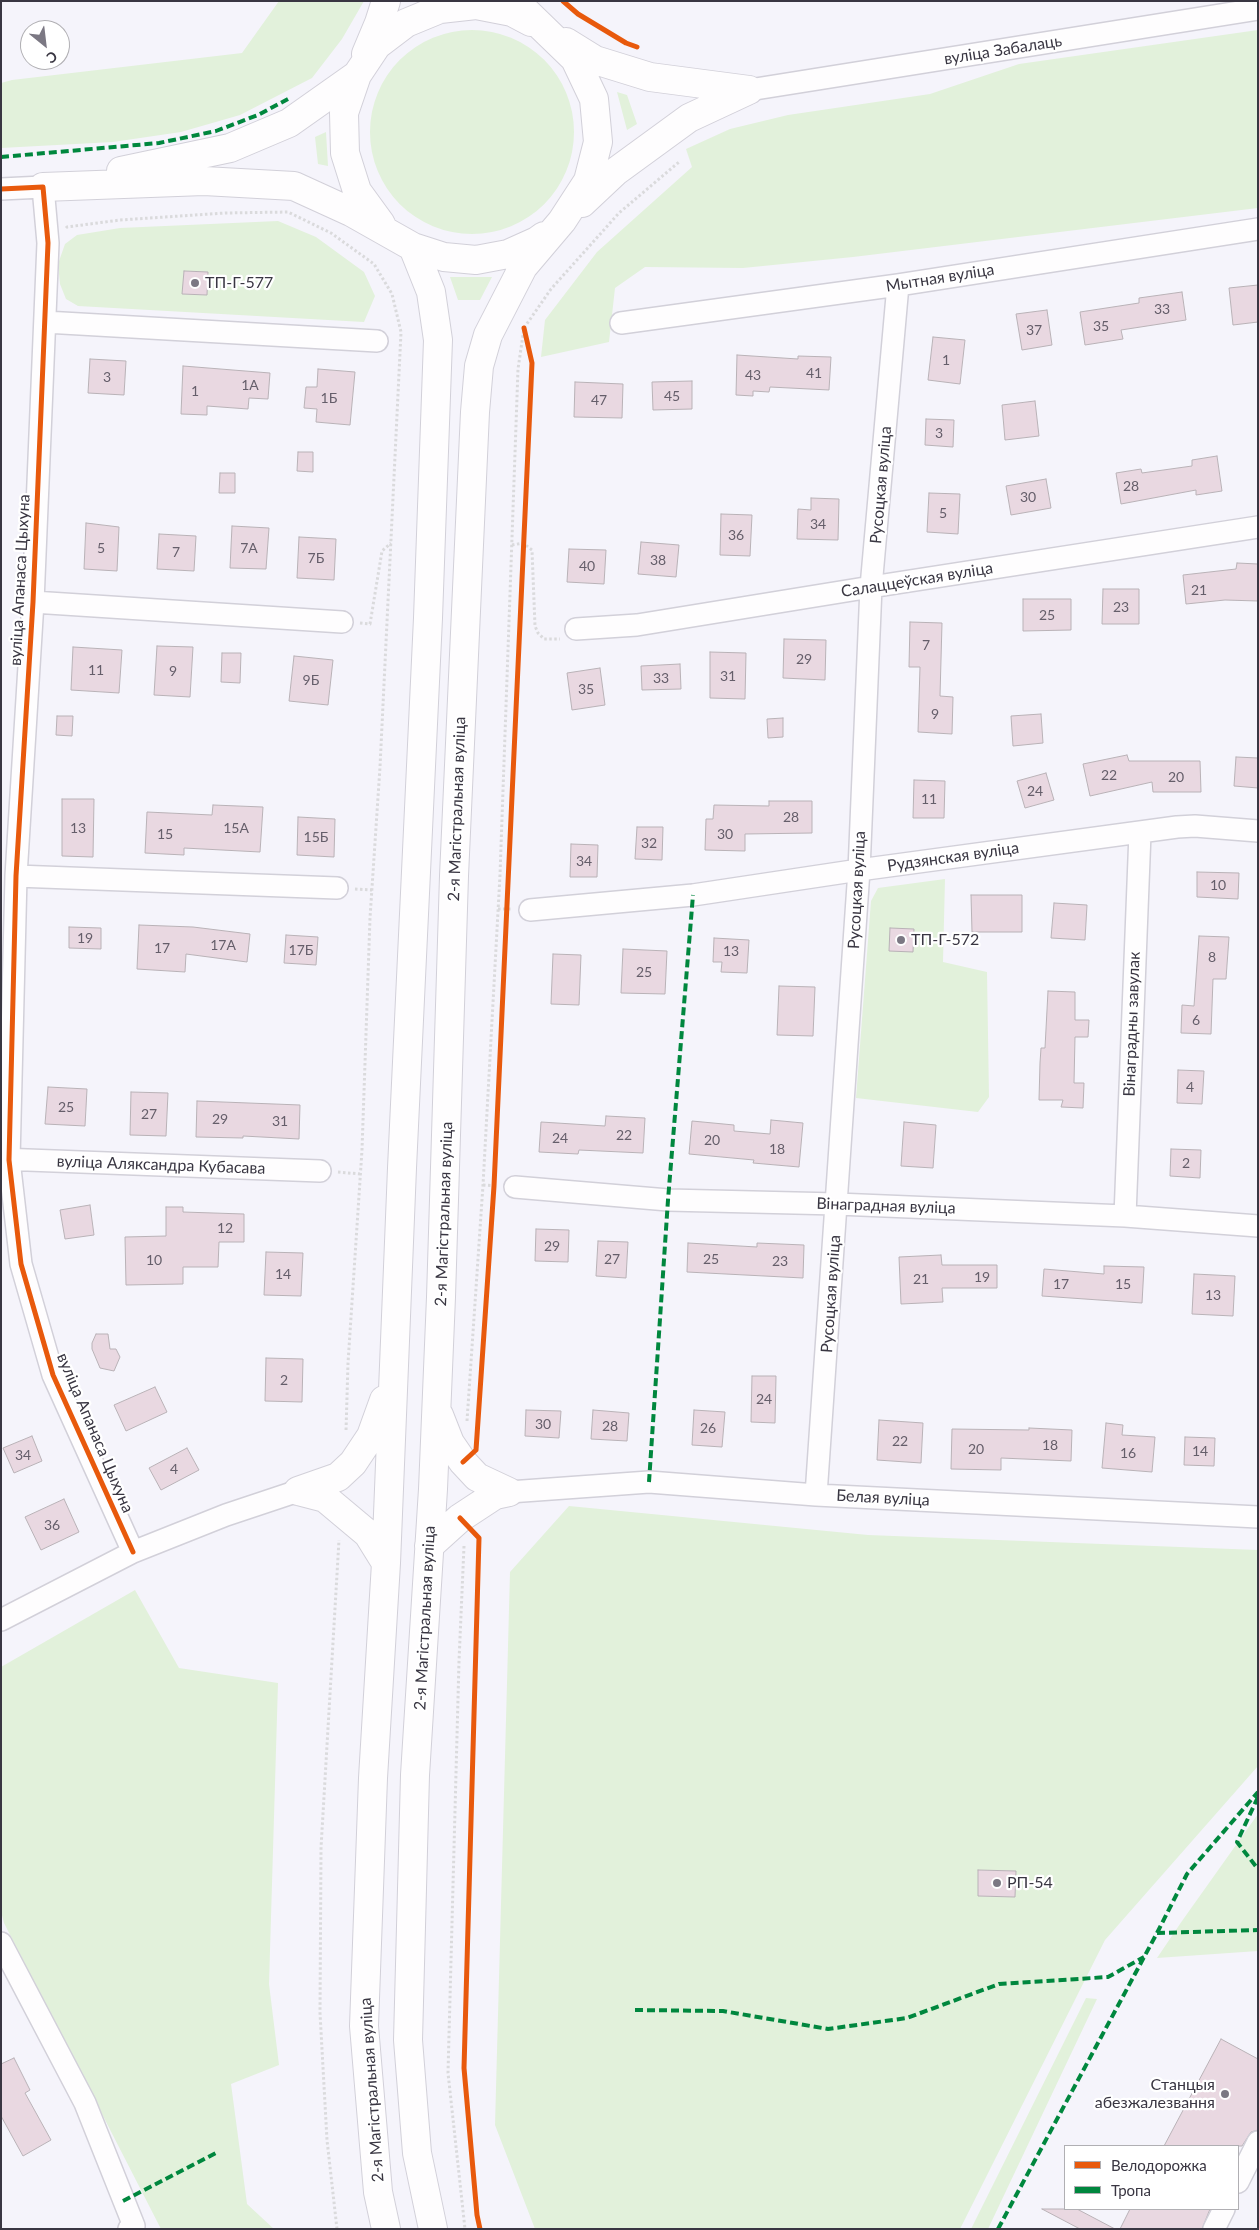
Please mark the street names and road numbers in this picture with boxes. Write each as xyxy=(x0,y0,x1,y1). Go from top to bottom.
street label: вуліца Забалаць xyxy=(943,31,1063,69)
street label: Мытная вуліца xyxy=(884,260,996,296)
street label: Русоцкая вуліца xyxy=(866,425,896,545)
street label: вуліца Апанаса Цыхуна xyxy=(6,494,34,666)
street label: Салаццеўская вуліца xyxy=(840,559,994,601)
street label: 2-я Магістральная вуліца xyxy=(444,716,470,902)
street label: Русоцкая вуліца xyxy=(844,831,870,949)
street label: Рудзянская вуліца xyxy=(886,838,1020,876)
street label: Вінаградны завулак xyxy=(1120,951,1144,1097)
street label: 2-я Магістральная вуліца xyxy=(431,1121,457,1307)
street label: вуліца Аляксандра Кубасава xyxy=(56,1152,266,1178)
street label: Вінаградная вуліца xyxy=(816,1194,956,1218)
street label: Русоцкая вуліца xyxy=(817,1234,845,1354)
street label: вуліца Апанаса Цыхуна xyxy=(53,1350,137,1516)
street label: Белая вуліца xyxy=(836,1486,930,1510)
street label: 2-я Магістральная вуліца xyxy=(411,1525,439,1711)
street label: 2-я Магістральная вуліца xyxy=(356,1997,388,2183)

